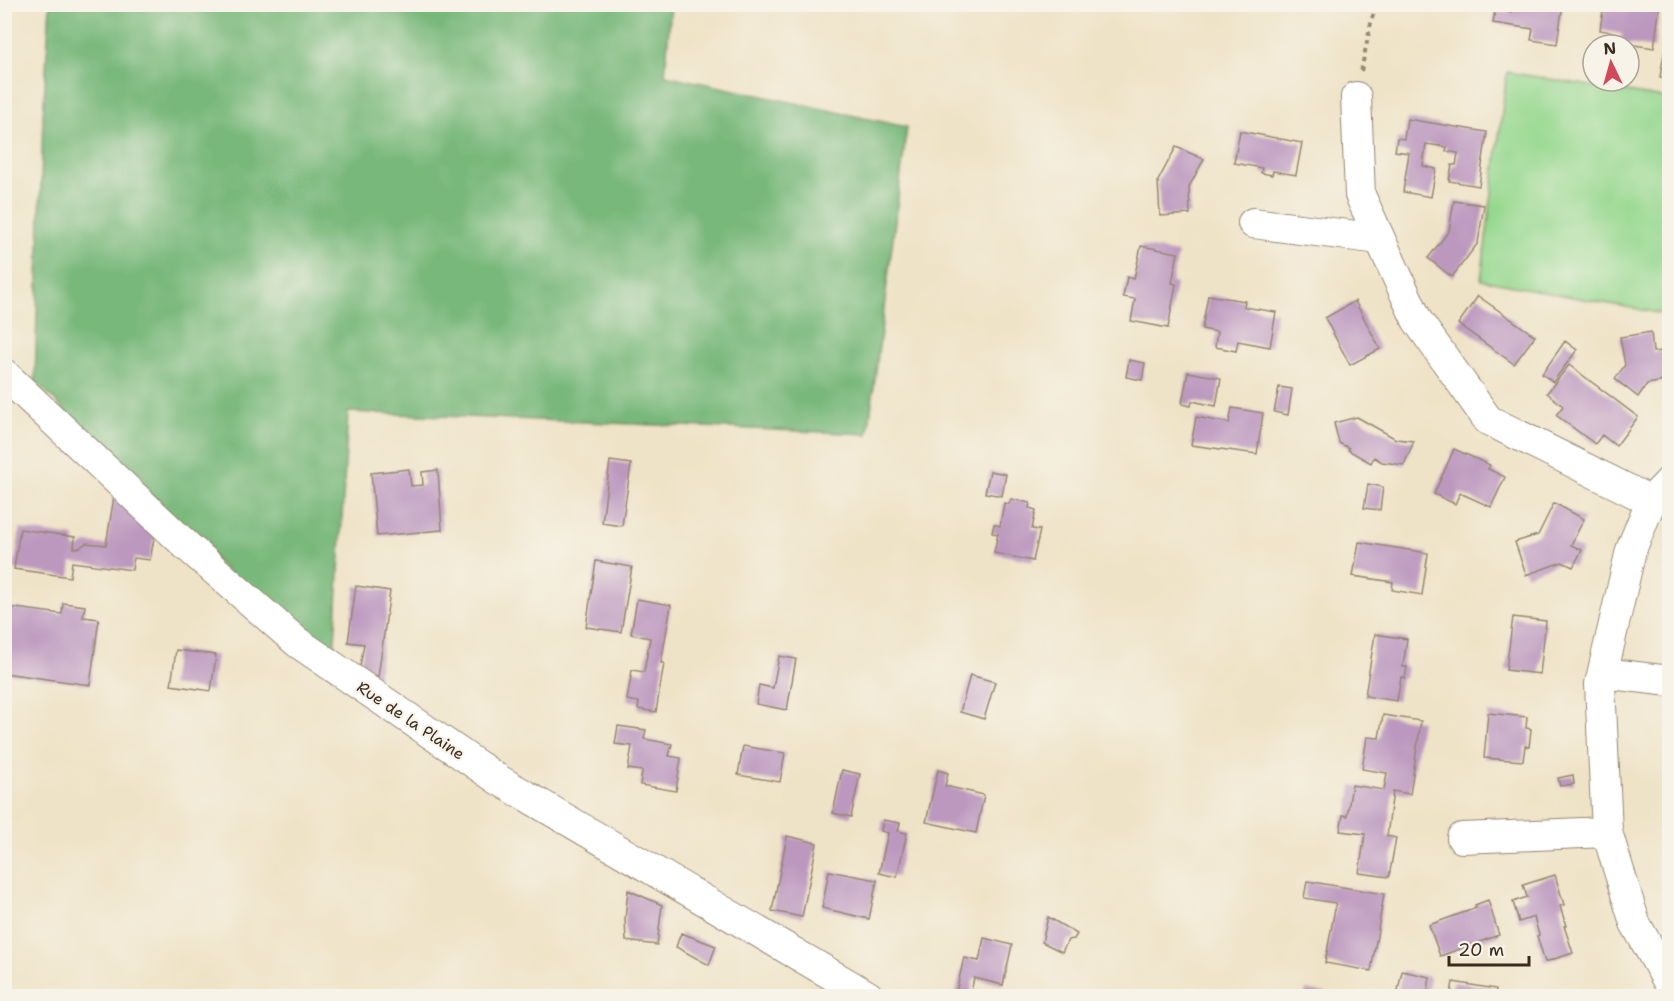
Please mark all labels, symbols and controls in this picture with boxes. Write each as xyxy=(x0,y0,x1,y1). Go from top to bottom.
north arrow xyxy=(1581,33,1641,93)
text: N xyxy=(1603,38,1617,60)
street label: Rue de la Plaine xyxy=(353,676,469,764)
scale bar xyxy=(1449,929,1528,967)
text: 20 m xyxy=(1458,938,1504,962)

